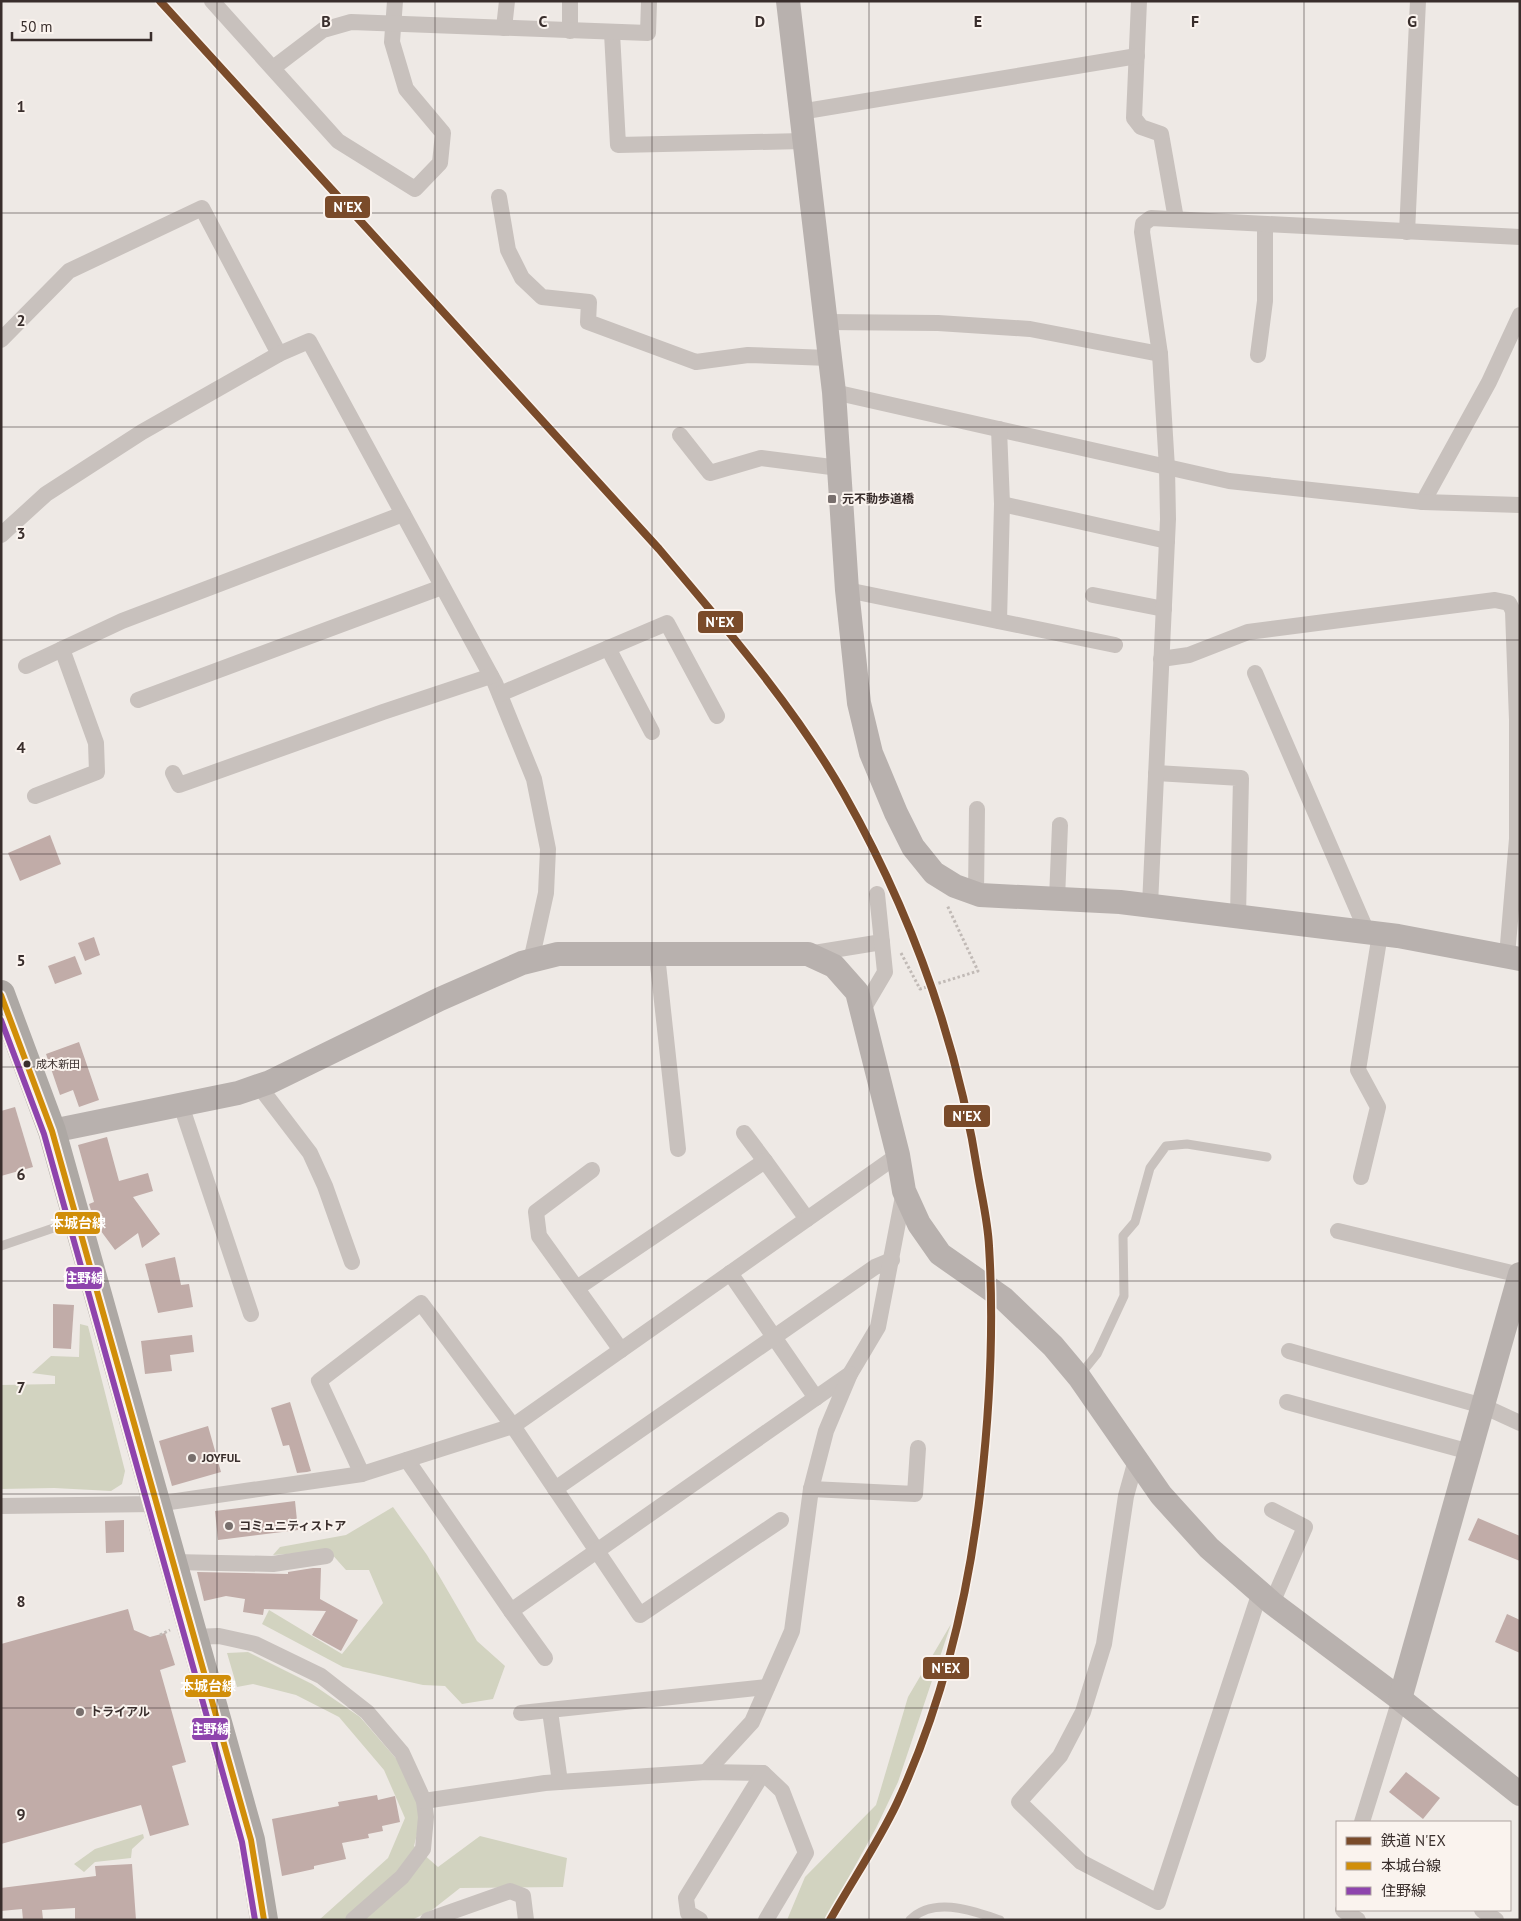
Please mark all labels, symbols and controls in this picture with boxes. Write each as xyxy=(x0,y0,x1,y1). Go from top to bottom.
scale bar xyxy=(12,10,151,42)
text: B xyxy=(321,11,331,31)
text: C xyxy=(539,11,548,31)
text: D xyxy=(755,11,765,31)
text: E xyxy=(974,11,982,31)
text: F xyxy=(1191,11,1199,31)
text: G xyxy=(1407,11,1417,31)
text: 50 m xyxy=(20,17,53,36)
text: 1 xyxy=(16,96,26,116)
line badge: N'EX xyxy=(324,195,371,219)
text: N'EX xyxy=(334,198,363,216)
text: 2 xyxy=(16,310,26,330)
place label: 元不動歩道橋 xyxy=(842,491,915,506)
marker: 元不動歩道橋 xyxy=(826,493,838,505)
text: 3 xyxy=(16,523,26,543)
line badge: N'EX xyxy=(697,610,744,634)
text: N'EX xyxy=(706,613,735,631)
text: 4 xyxy=(16,737,26,757)
text: 5 xyxy=(16,950,26,970)
place label: 成木新田 xyxy=(36,1057,80,1071)
marker: 成木新田 xyxy=(22,1059,32,1069)
line badge: N'EX xyxy=(943,1104,991,1128)
text: N'EX xyxy=(953,1107,982,1125)
text: 6 xyxy=(16,1164,26,1184)
line badge: 本城台線 xyxy=(54,1211,101,1235)
text: 本城台線 xyxy=(50,1214,106,1232)
line badge: 住野線 xyxy=(65,1266,103,1290)
text: 住野線 xyxy=(63,1269,105,1287)
text: 7 xyxy=(16,1377,26,1397)
place label: JOYFUL xyxy=(201,1450,241,1465)
marker: JOYFUL xyxy=(186,1452,198,1464)
place label: コミュニティストア xyxy=(239,1518,346,1533)
marker: コミュニティストア xyxy=(223,1520,235,1532)
text: 8 xyxy=(16,1591,26,1611)
line badge: N'EX xyxy=(922,1656,970,1680)
text: N'EX xyxy=(932,1659,961,1677)
line badge: 本城台線 xyxy=(184,1674,232,1698)
text: 本城台線 xyxy=(180,1677,236,1695)
place label: トライアル xyxy=(90,1704,150,1719)
marker: トライアル xyxy=(74,1706,86,1718)
line badge: 住野線 xyxy=(191,1717,229,1741)
text: 住野線 xyxy=(189,1720,231,1738)
text: 9 xyxy=(16,1804,26,1824)
legend xyxy=(1336,1821,1511,1911)
text: 鉄道 N'EX xyxy=(1381,1831,1446,1850)
text: 本城台線 xyxy=(1381,1856,1441,1875)
text: 住野線 xyxy=(1381,1881,1426,1900)

